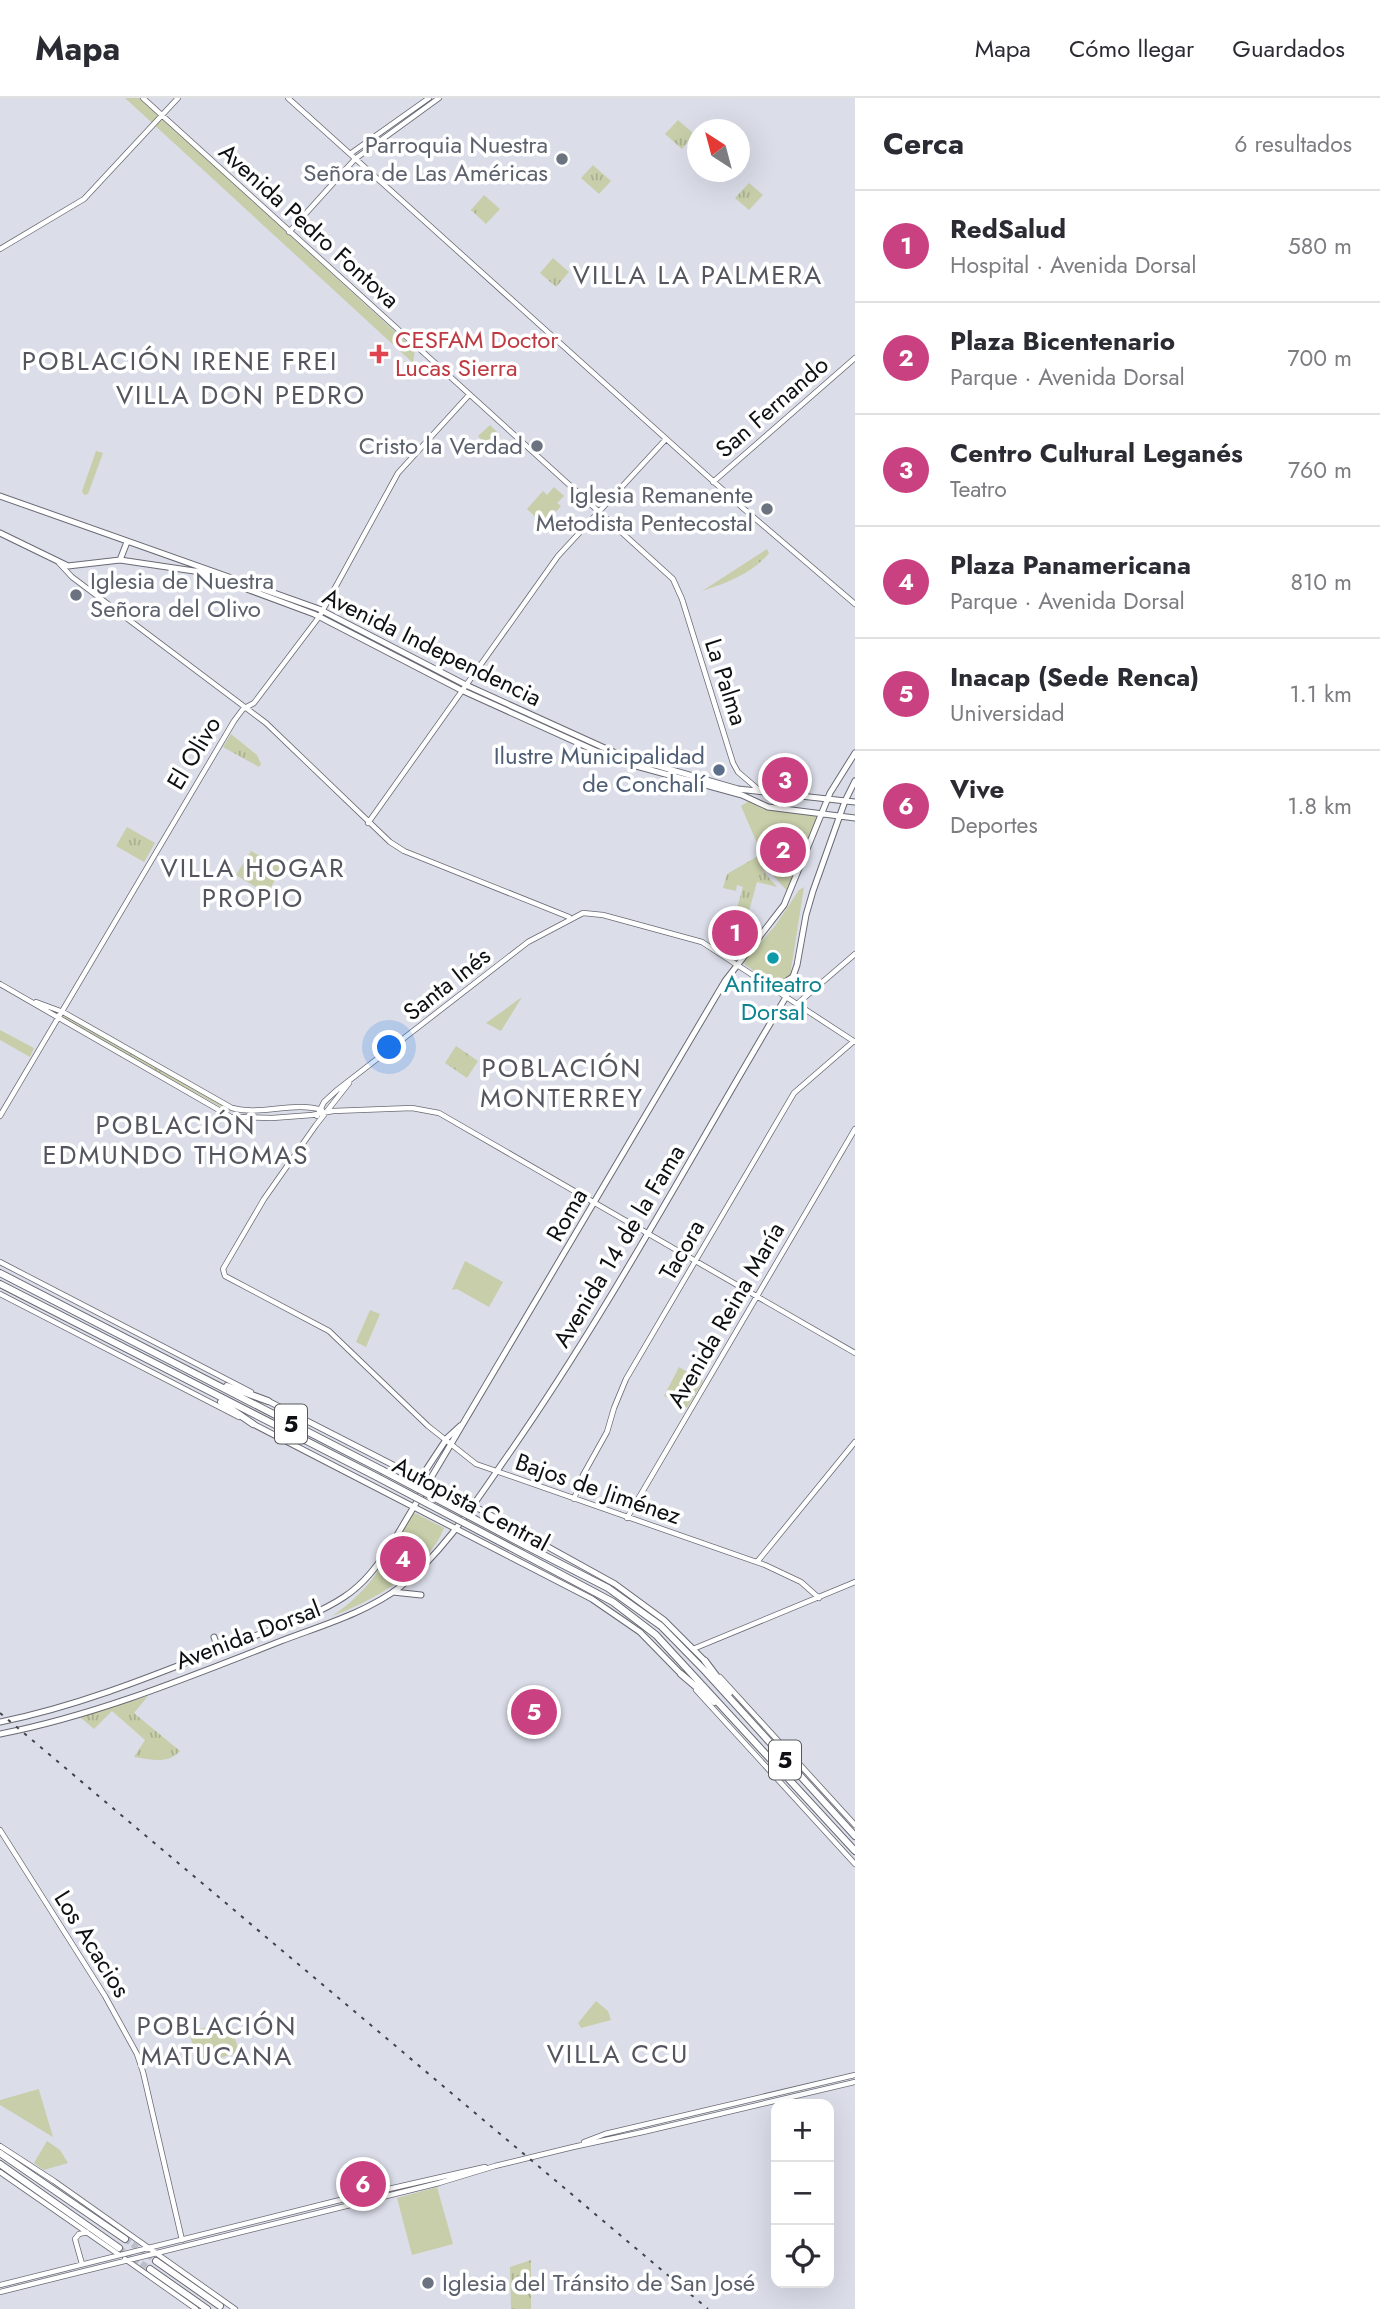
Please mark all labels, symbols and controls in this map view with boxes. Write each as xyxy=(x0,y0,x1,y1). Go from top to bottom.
text: Mapa xyxy=(35,25,120,72)
text: Mapa xyxy=(975,31,1031,66)
text: Cómo llegar xyxy=(1069,31,1194,66)
text: Guardados xyxy=(1232,31,1345,66)
north arrow xyxy=(687,119,750,182)
text: Cerca xyxy=(883,122,964,165)
place label: Parroquia Nuestra Señora de Las Américas xyxy=(303,127,548,190)
text: 6 resultados xyxy=(1234,127,1352,161)
street label: Avenida Pedro Fontova xyxy=(211,135,408,316)
marker: Parroquia Nuestra Señora de Las Américas xyxy=(554,151,570,167)
text: RedSalud xyxy=(950,210,1066,248)
text: 1 xyxy=(900,229,912,263)
text: 580 m xyxy=(1288,229,1352,263)
text: Hospital · Avenida Dorsal xyxy=(950,248,1196,282)
district label: VILLA LA PALMERA xyxy=(573,256,823,294)
place label: CESFAM Doctor Lucas Sierra xyxy=(395,322,559,385)
text: Plaza Bicentenario xyxy=(950,322,1175,360)
text: 2 xyxy=(898,341,914,375)
text: 700 m xyxy=(1287,341,1352,375)
district label: POBLACIÓN IRENE FREI xyxy=(22,342,338,380)
marker: CESFAM Doctor Lucas Sierra xyxy=(369,344,389,364)
street label: San Fernando xyxy=(707,348,836,466)
text: Parque · Avenida Dorsal xyxy=(950,360,1185,394)
district label: VILLA DON PEDRO xyxy=(116,376,366,414)
place label: Cristo la Verdad xyxy=(359,428,523,463)
text: Centro Cultural Leganés xyxy=(950,434,1243,472)
marker: Cristo la Verdad xyxy=(529,438,545,454)
text: 3 xyxy=(899,453,913,487)
text: 760 m xyxy=(1288,453,1352,487)
text: Teatro xyxy=(950,472,1007,506)
place label: Iglesia Remanente Metodista Pentecostal xyxy=(536,477,753,540)
marker: Iglesia Remanente Metodista Pentecostal xyxy=(759,501,775,517)
text: Plaza Panamericana xyxy=(950,546,1191,584)
place label: Iglesia de Nuestra Señora del Olivo xyxy=(90,563,274,626)
text: 4 xyxy=(898,565,914,599)
text: 810 m xyxy=(1290,565,1352,599)
street label: Avenida Independencia xyxy=(317,578,548,715)
text: Parque · Avenida Dorsal xyxy=(950,584,1185,618)
marker: Iglesia de Nuestra Señora del Olivo xyxy=(68,587,84,603)
street label: La Palma xyxy=(696,634,757,730)
text: Inacap (Sede Renca) xyxy=(950,658,1199,696)
text: 5 xyxy=(899,677,913,711)
text: 1.1 km xyxy=(1289,677,1352,711)
text: Universidad xyxy=(950,696,1065,730)
street label: El Olivo xyxy=(158,709,229,796)
place label: Ilustre Municipalidad de Conchalí xyxy=(494,738,706,801)
pin: 3 xyxy=(762,754,808,806)
marker: Ilustre Municipalidad de Conchalí xyxy=(711,762,727,778)
text: Vive xyxy=(950,770,1005,808)
text: 6 xyxy=(898,789,914,823)
text: 1.8 km xyxy=(1287,789,1352,823)
text: Deportes xyxy=(950,808,1038,842)
pin: 2 xyxy=(760,824,806,876)
district label: VILLA HOGAR PROPIO xyxy=(161,849,345,917)
pin: 1 xyxy=(712,907,758,959)
street label: Santa Inés xyxy=(396,938,498,1029)
marker: Anfiteatro Dorsal xyxy=(765,950,781,966)
place label: Anfiteatro Dorsal xyxy=(724,966,822,1029)
your location xyxy=(372,1030,406,1064)
district label: POBLACIÓN MONTERREY xyxy=(480,1049,644,1117)
district label: POBLACIÓN EDMUNDO THOMAS xyxy=(42,1106,310,1174)
street label: Avenida 14 de la Fama xyxy=(544,1138,693,1354)
street label: Roma xyxy=(537,1181,596,1248)
street label: Tacora xyxy=(650,1213,713,1286)
street label: Avenida Reina María xyxy=(658,1216,793,1414)
road number: 5 xyxy=(275,1404,307,1443)
street label: Bajos de Jiménez xyxy=(511,1444,686,1533)
street label: Autopista Central xyxy=(386,1447,556,1560)
pin: 4 xyxy=(380,1533,426,1585)
street label: Avenida Dorsal xyxy=(170,1591,325,1678)
pin: 5 xyxy=(511,1686,557,1738)
road number: 5 xyxy=(769,1740,801,1779)
street label: Los Acacios xyxy=(46,1884,139,2004)
district label: POBLACIÓN MATUCANA xyxy=(136,2007,298,2075)
district label: VILLA CCU xyxy=(547,2035,689,2073)
map controls xyxy=(771,2099,834,2288)
button: + xyxy=(771,2099,834,2162)
pin: 6 xyxy=(340,2158,386,2210)
button: − xyxy=(771,2162,834,2225)
button: locate xyxy=(771,2225,834,2288)
place label: Iglesia del Tránsito de San José xyxy=(442,2265,755,2300)
marker: Iglesia del Tránsito de San José xyxy=(420,2275,436,2291)

